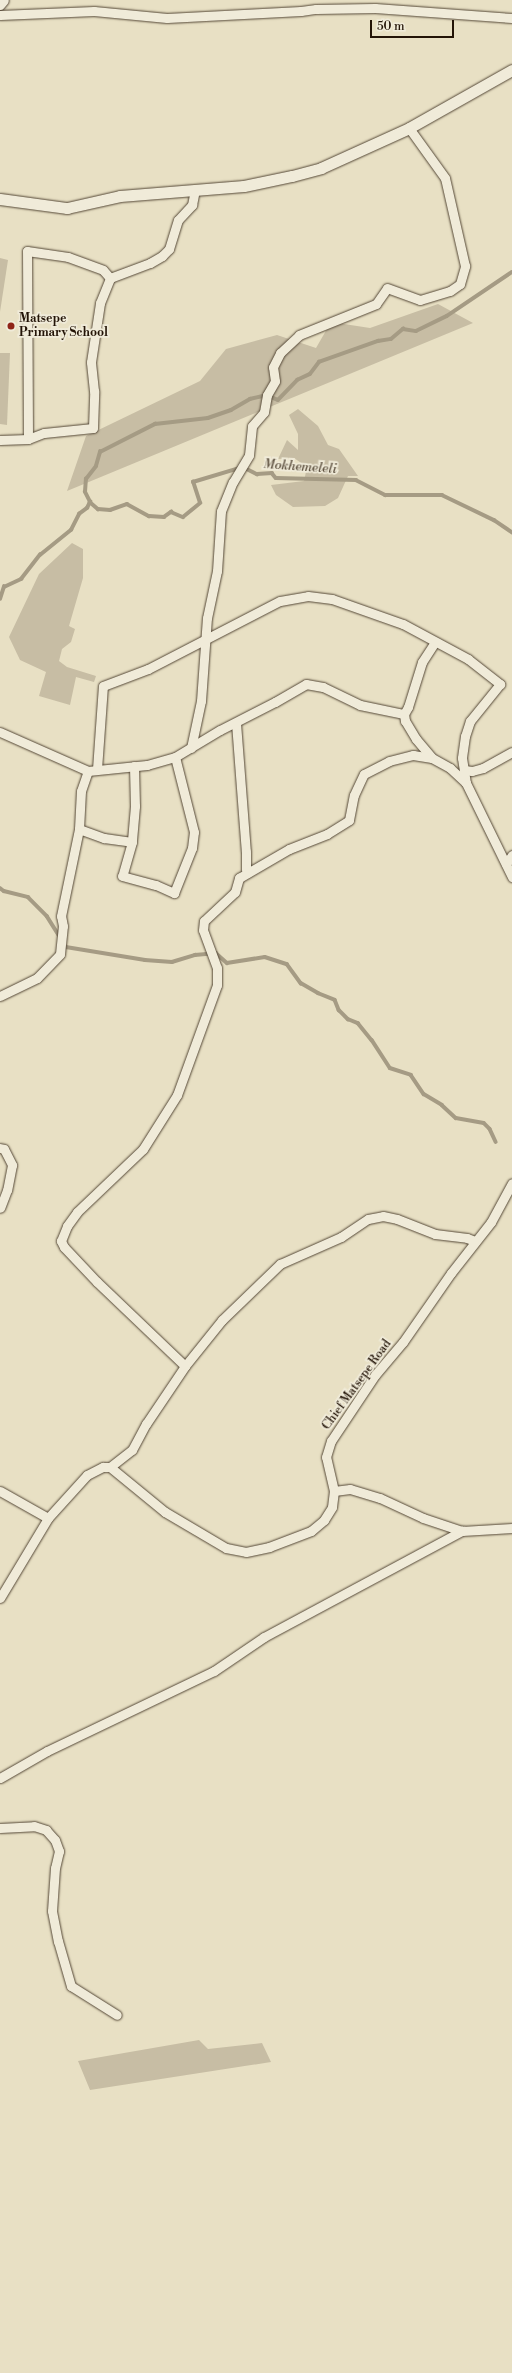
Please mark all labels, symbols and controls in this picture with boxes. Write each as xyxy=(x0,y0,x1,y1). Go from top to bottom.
scale bar xyxy=(372,12,456,38)
text: 50 m xyxy=(377,19,405,34)
place label: Matsepe Primary School xyxy=(19,312,108,340)
marker: Matsepe Primary School xyxy=(6,321,16,331)
water label: Mokhemeleli xyxy=(263,457,337,477)
street label: Chief Matsepe Road xyxy=(320,1337,394,1433)

